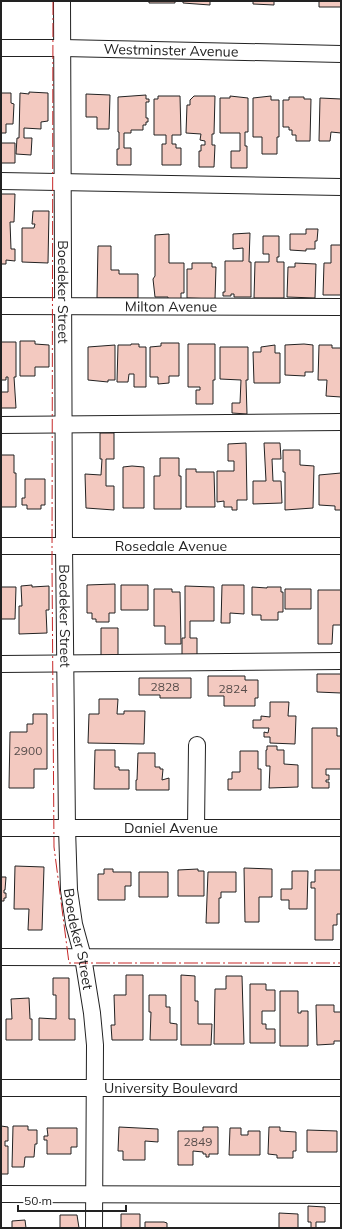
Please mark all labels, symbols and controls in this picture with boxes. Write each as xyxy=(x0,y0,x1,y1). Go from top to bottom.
street label: Westminster Avenue xyxy=(103,40,239,61)
street label: Boedeker Street xyxy=(54,240,72,344)
street label: Milton Avenue xyxy=(125,297,217,316)
street label: Rosedale Avenue xyxy=(115,537,227,555)
street label: Boedeker Street xyxy=(55,564,74,668)
house number: 2828 xyxy=(151,679,179,694)
house number: 2824 xyxy=(219,681,247,696)
house number: 2900 xyxy=(14,743,42,758)
street label: Daniel Avenue xyxy=(124,819,218,837)
street label: Boedeker Street xyxy=(60,887,97,991)
street label: University Boulevard xyxy=(104,1079,238,1097)
house number: 2849 xyxy=(184,1134,212,1149)
scale bar xyxy=(18,1187,126,1213)
text: 50 m xyxy=(24,1193,52,1208)

